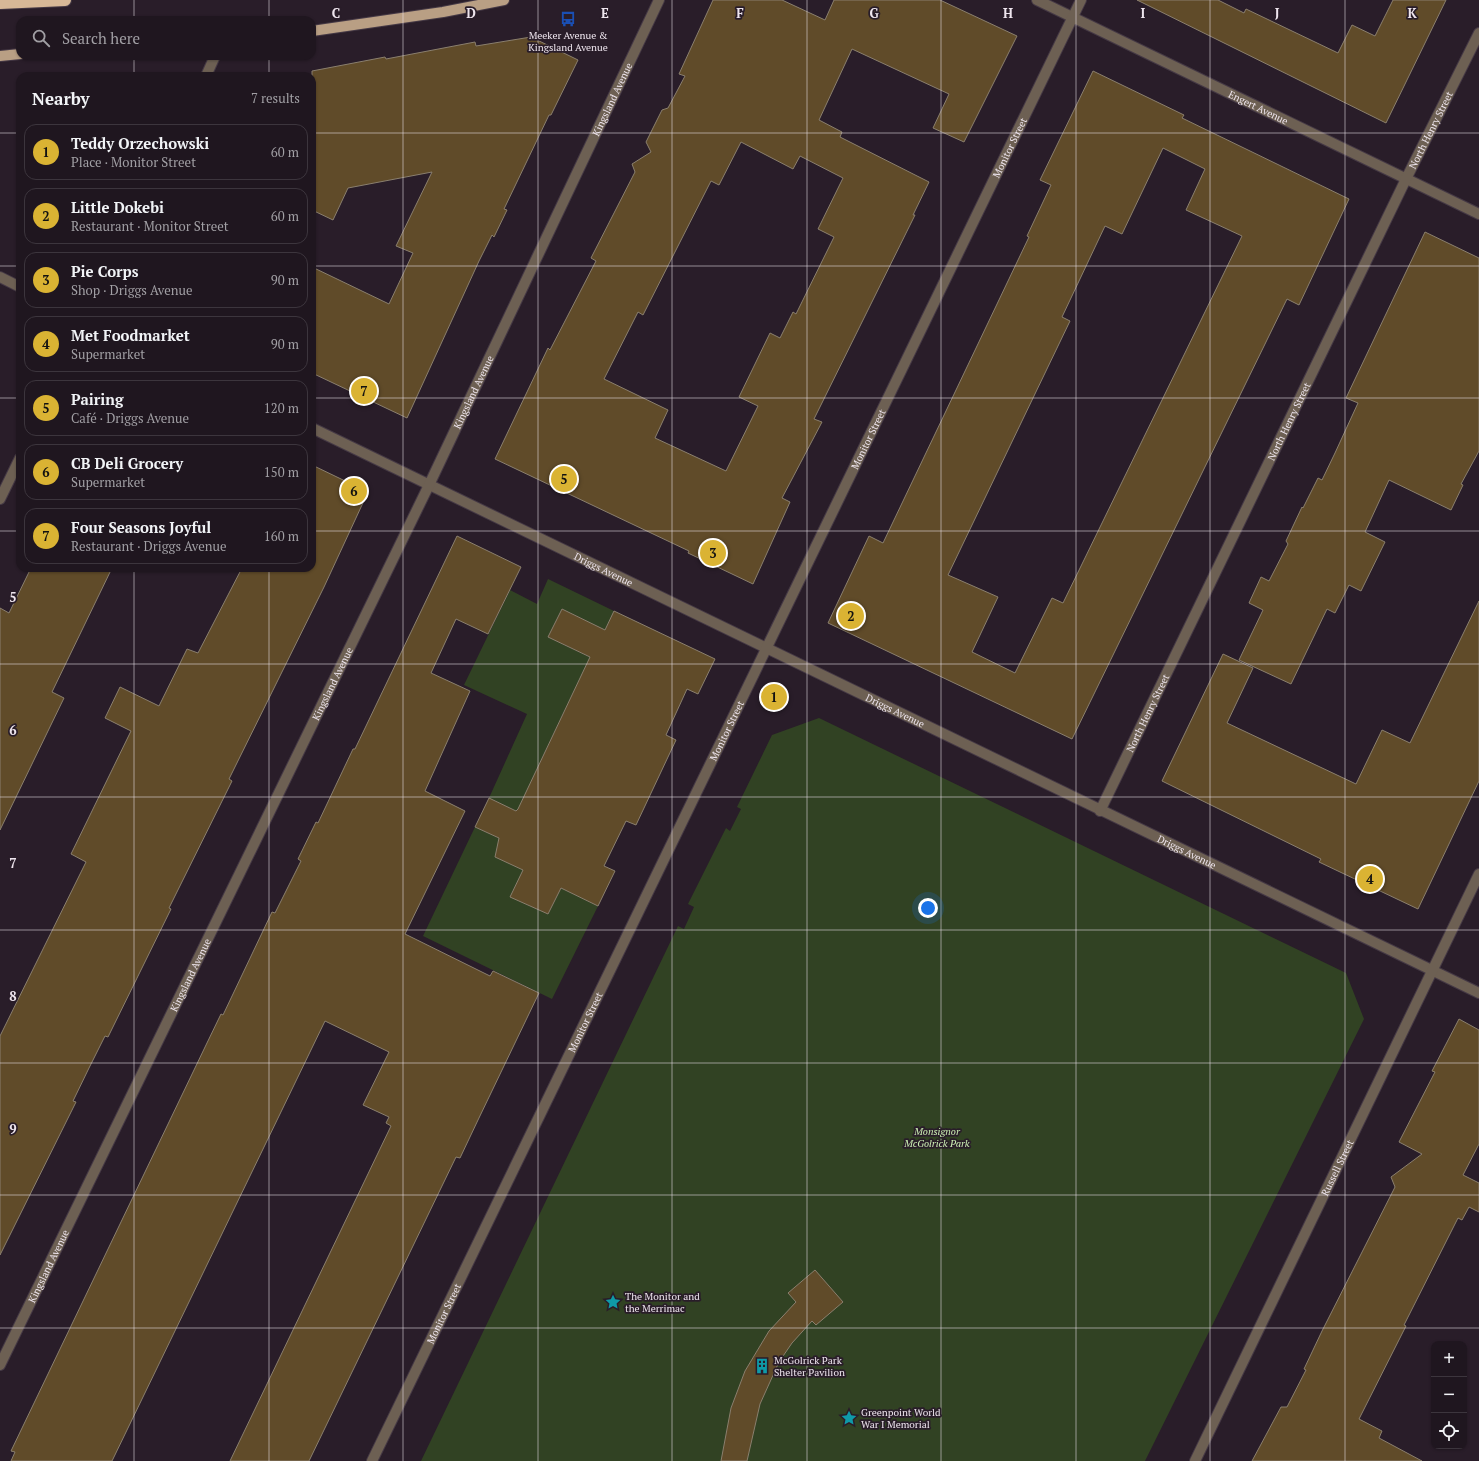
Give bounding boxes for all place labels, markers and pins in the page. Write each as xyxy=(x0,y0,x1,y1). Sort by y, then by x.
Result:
bus stop icon: Meeker Avenue & Kingsland Avenue xyxy=(559,10,577,28)
place label: Meeker Avenue & Kingsland Avenue xyxy=(528,29,608,54)
pin: 7 xyxy=(351,376,377,406)
pin: 5 xyxy=(551,464,577,494)
pin: 6 xyxy=(341,476,367,506)
pin: 3 xyxy=(700,538,726,568)
pin: 2 xyxy=(838,601,864,631)
pin: 1 xyxy=(761,682,787,712)
pin: 4 xyxy=(1357,864,1383,894)
place label: The Monitor and the Merrimac xyxy=(625,1290,700,1315)
place icon: The Monitor and the Merrimac xyxy=(604,1293,622,1311)
place label: McGolrick Park Shelter Pavilion xyxy=(774,1354,845,1379)
building icon: McGolrick Park Shelter Pavilion xyxy=(753,1357,771,1375)
place label: Greenpoint World War I Memorial xyxy=(861,1406,941,1431)
place icon: Greenpoint World War I Memorial xyxy=(840,1409,858,1427)

